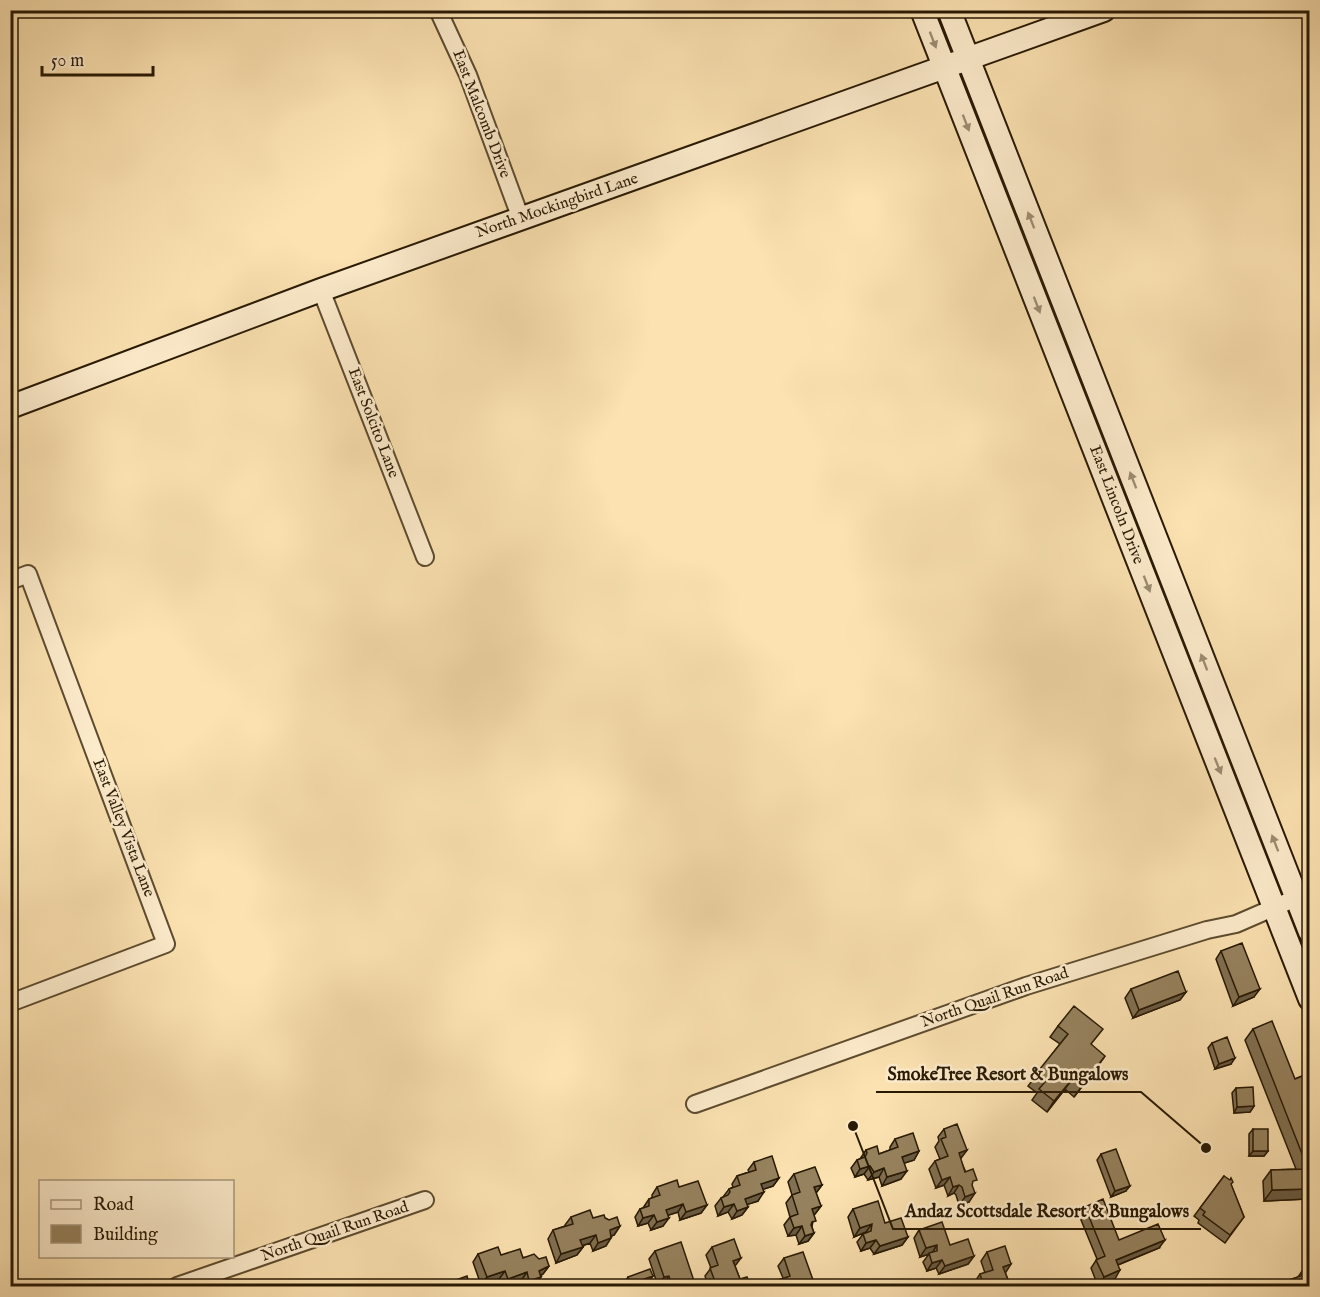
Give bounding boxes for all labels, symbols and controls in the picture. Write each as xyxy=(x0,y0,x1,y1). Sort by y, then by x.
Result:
one-way arrow xyxy=(929,31,939,49)
scale bar xyxy=(42,39,153,77)
street label: East Malcomb Drive xyxy=(447,47,515,181)
text: 50 m xyxy=(51,50,84,73)
one-way arrow xyxy=(962,114,971,132)
street label: North Mockingbird Lane xyxy=(473,169,641,243)
one-way arrow xyxy=(1026,211,1036,229)
one-way arrow xyxy=(1033,296,1042,314)
street label: East Solcito Lane xyxy=(343,365,403,481)
street label: East Lincoln Drive xyxy=(1084,443,1148,567)
one-way arrow xyxy=(1128,471,1137,489)
one-way arrow xyxy=(1142,575,1152,593)
one-way arrow xyxy=(1199,652,1209,670)
street label: East Valley Vista Lane xyxy=(87,756,159,900)
one-way arrow xyxy=(1213,757,1223,775)
one-way arrow xyxy=(1270,834,1280,852)
street label: North Quail Run Road xyxy=(919,963,1072,1033)
callout: SmokeTree Resort & Bungalows xyxy=(876,1056,1141,1092)
text: SmokeTree Resort & Bungalows xyxy=(888,1064,1129,1087)
legend xyxy=(39,1180,234,1258)
callout: Andaz Scottsdale Resort & Bungalows xyxy=(893,1193,1201,1229)
text: Road xyxy=(93,1194,134,1217)
street label: North Quail Run Road xyxy=(259,1197,412,1267)
text: Andaz Scottsdale Resort & Bungalows xyxy=(904,1201,1190,1224)
text: Building xyxy=(93,1224,158,1247)

